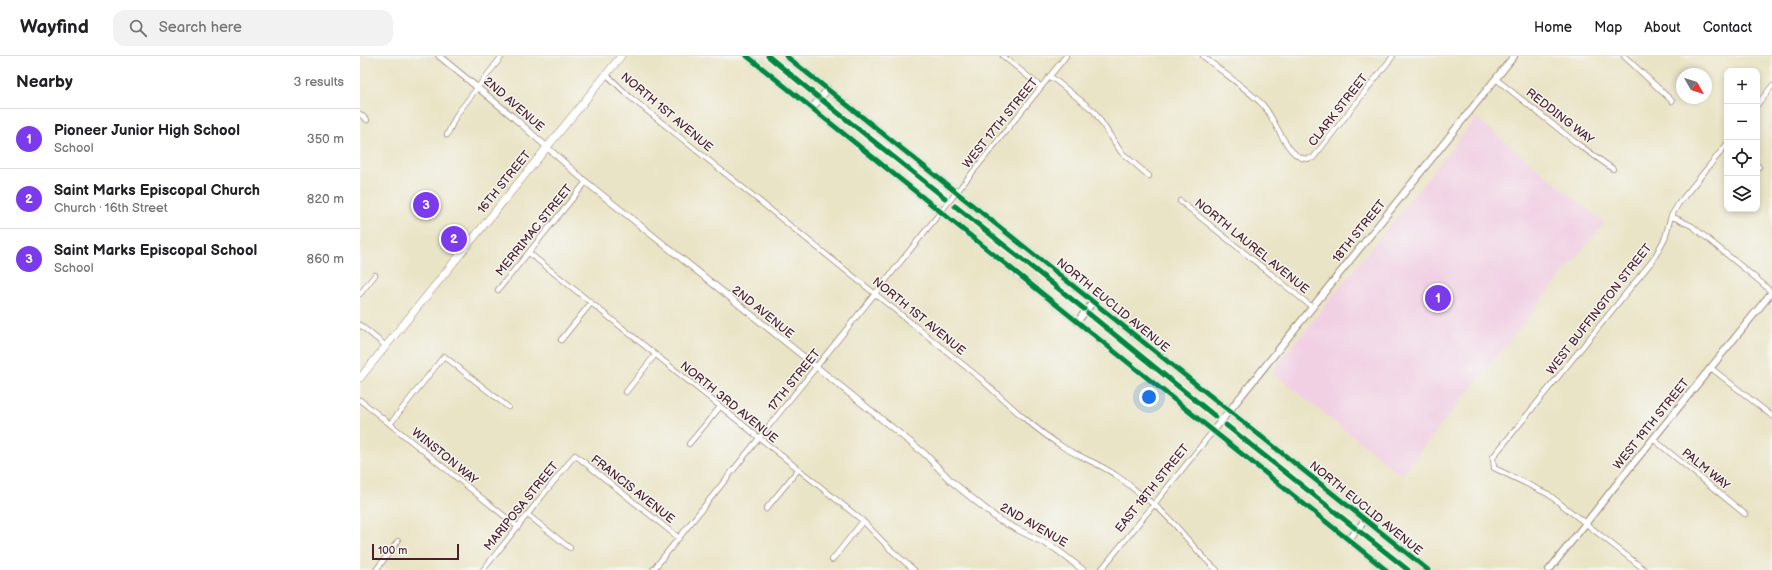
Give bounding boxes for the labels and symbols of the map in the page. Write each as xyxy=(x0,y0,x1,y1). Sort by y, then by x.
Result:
north arrow xyxy=(1676,68,1712,104)
street label: NORTH 1ST AVENUE xyxy=(618,70,716,155)
street label: CLARK STREET xyxy=(1305,70,1372,150)
street label: 2ND AVENUE xyxy=(480,74,547,135)
street label: WEST 17TH STREET xyxy=(959,75,1042,171)
street label: REDDING WAY xyxy=(1523,85,1597,148)
street label: 16TH STREET xyxy=(474,147,535,217)
street label: MERRIMAC STREET xyxy=(493,181,577,279)
pin: 3 xyxy=(413,190,439,220)
street label: NORTH LAUREL AVENUE xyxy=(1192,196,1312,297)
street label: 18TH STREET xyxy=(1330,196,1390,266)
pin: 2 xyxy=(441,224,467,254)
street label: WEST BUFFINGTON STREET xyxy=(1544,240,1656,378)
street label: NORTH EUCLID AVENUE xyxy=(1053,255,1172,356)
street label: NORTH 1ST AVENUE xyxy=(869,274,968,359)
street label: 2ND AVENUE xyxy=(729,283,797,342)
pin: 1 xyxy=(1425,283,1451,313)
street label: 17TH STREET xyxy=(765,346,824,414)
street label: NORTH 3RD AVENUE xyxy=(677,358,781,446)
street label: WEST 19TH STREET xyxy=(1610,375,1693,473)
your location xyxy=(1139,387,1159,407)
street label: WINSTON WAY xyxy=(408,425,482,488)
street label: EAST 18TH STREET xyxy=(1112,441,1193,535)
street label: PALM WAY xyxy=(1679,446,1733,494)
street label: FRANCIS AVENUE xyxy=(588,452,678,527)
street label: MARIPOSA STREET xyxy=(481,458,562,554)
street label: NORTH EUCLID AVENUE xyxy=(1306,458,1425,559)
street label: 2ND AVENUE xyxy=(997,500,1070,551)
scale bar xyxy=(372,542,459,561)

